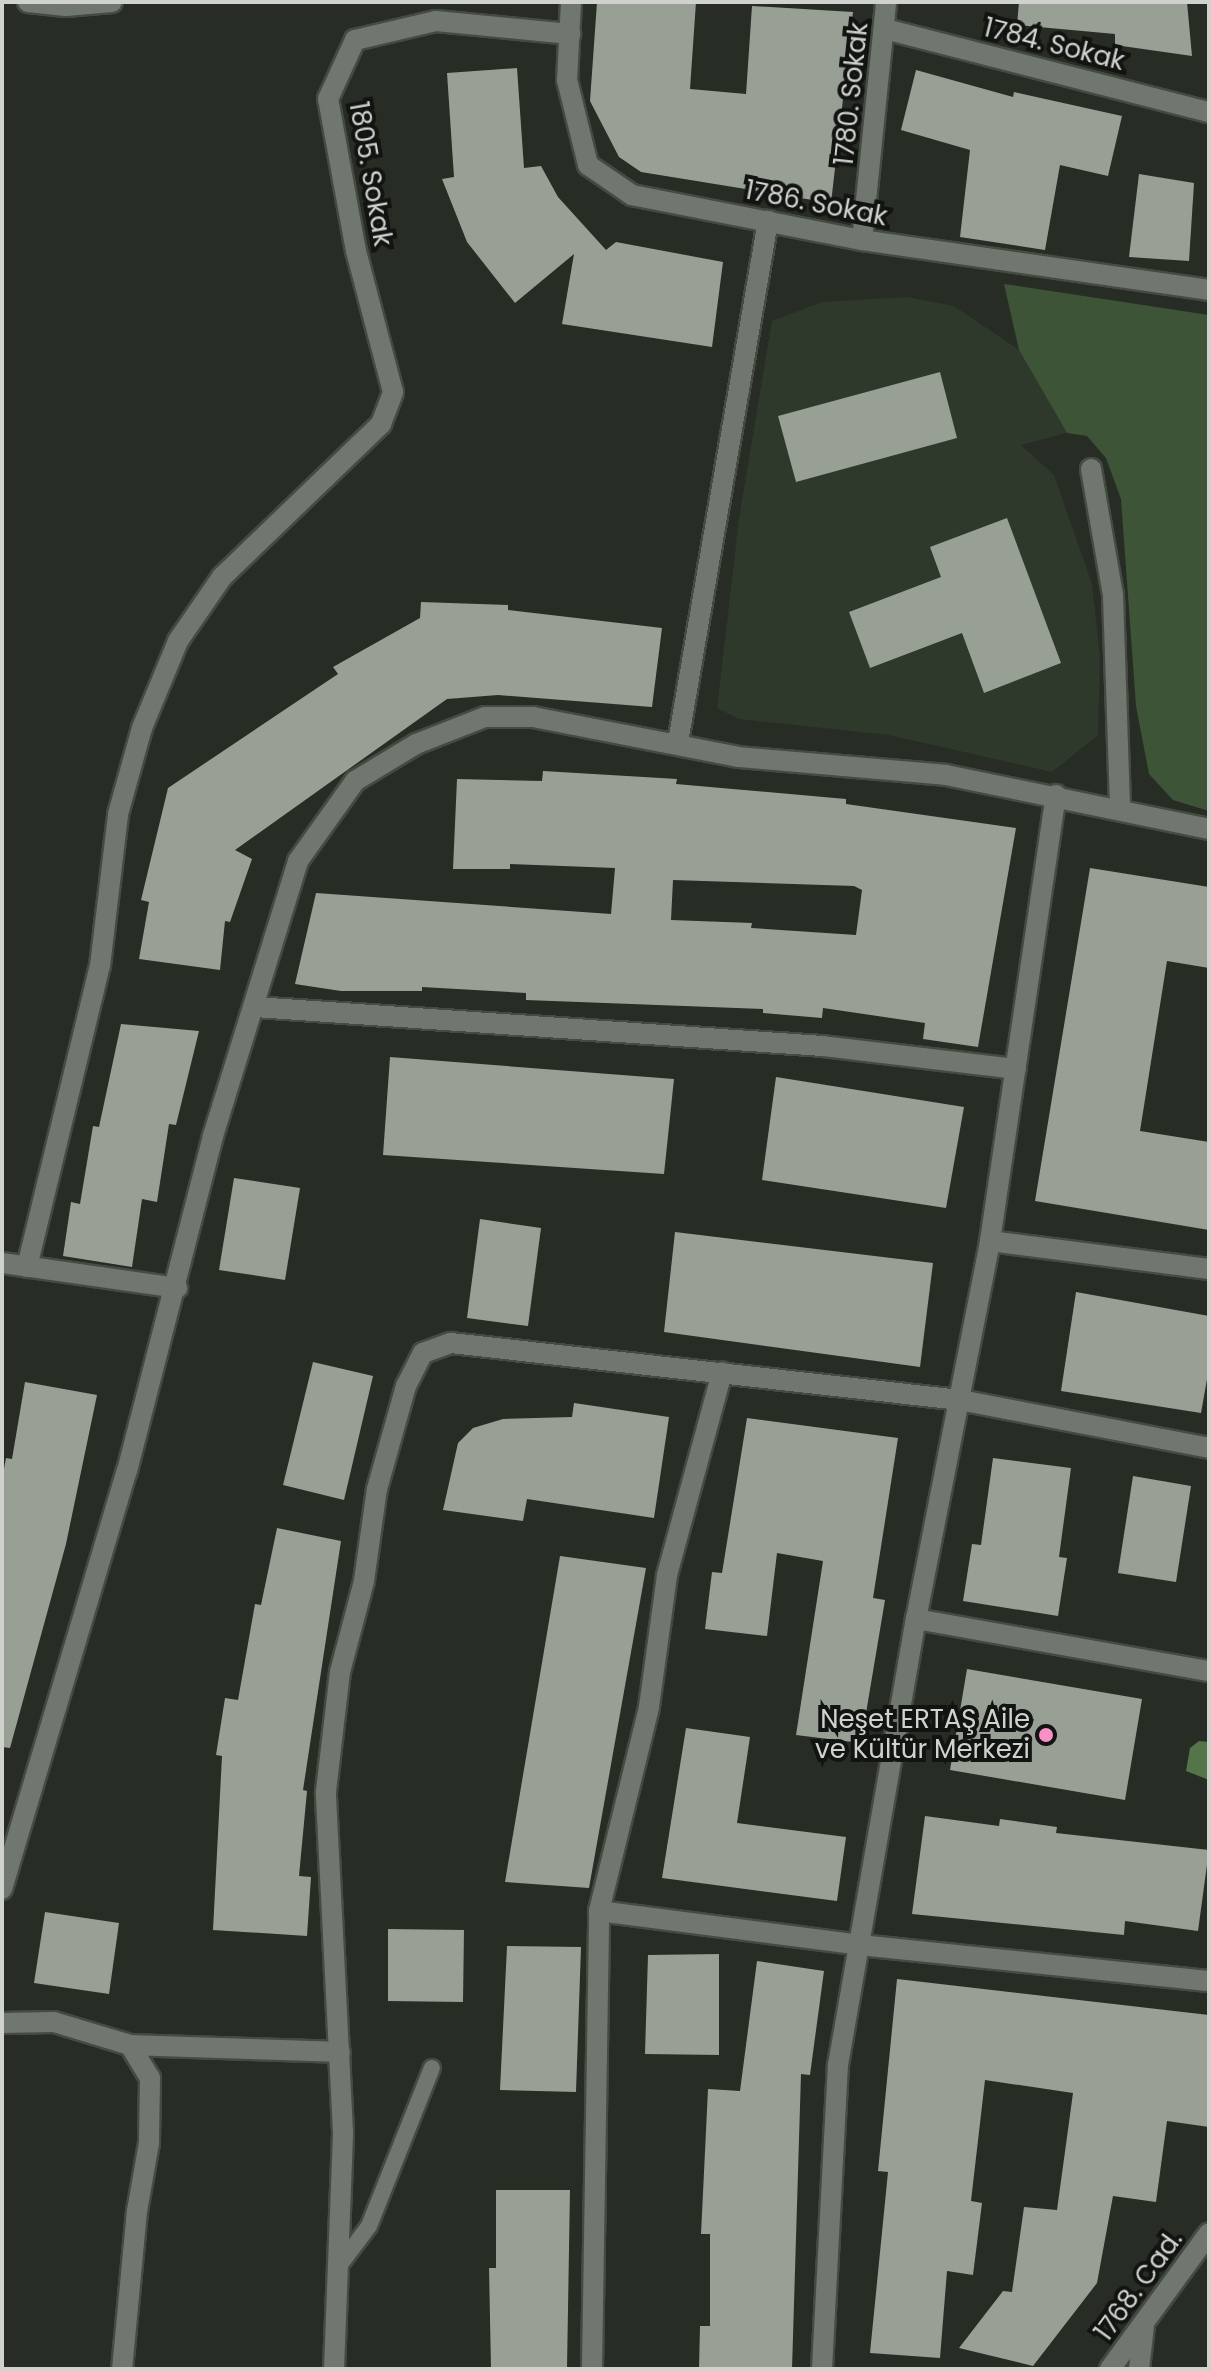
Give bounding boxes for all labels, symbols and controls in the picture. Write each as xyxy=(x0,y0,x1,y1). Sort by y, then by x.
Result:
street label: 1784. Sokak xyxy=(980,12,1128,78)
street label: 1780. Sokak xyxy=(829,21,875,167)
street label: 1805. Sokak xyxy=(342,99,398,249)
street label: 1786. Sokak xyxy=(742,175,890,233)
place label: Neşet ERTAŞ Aile ve Kültür Merkezi xyxy=(815,1704,1030,1766)
marker: Neşet ERTAŞ Aile ve Kültür Merkezi xyxy=(1037,1726,1055,1744)
street label: 1768. Cad. xyxy=(1089,2225,1189,2347)

